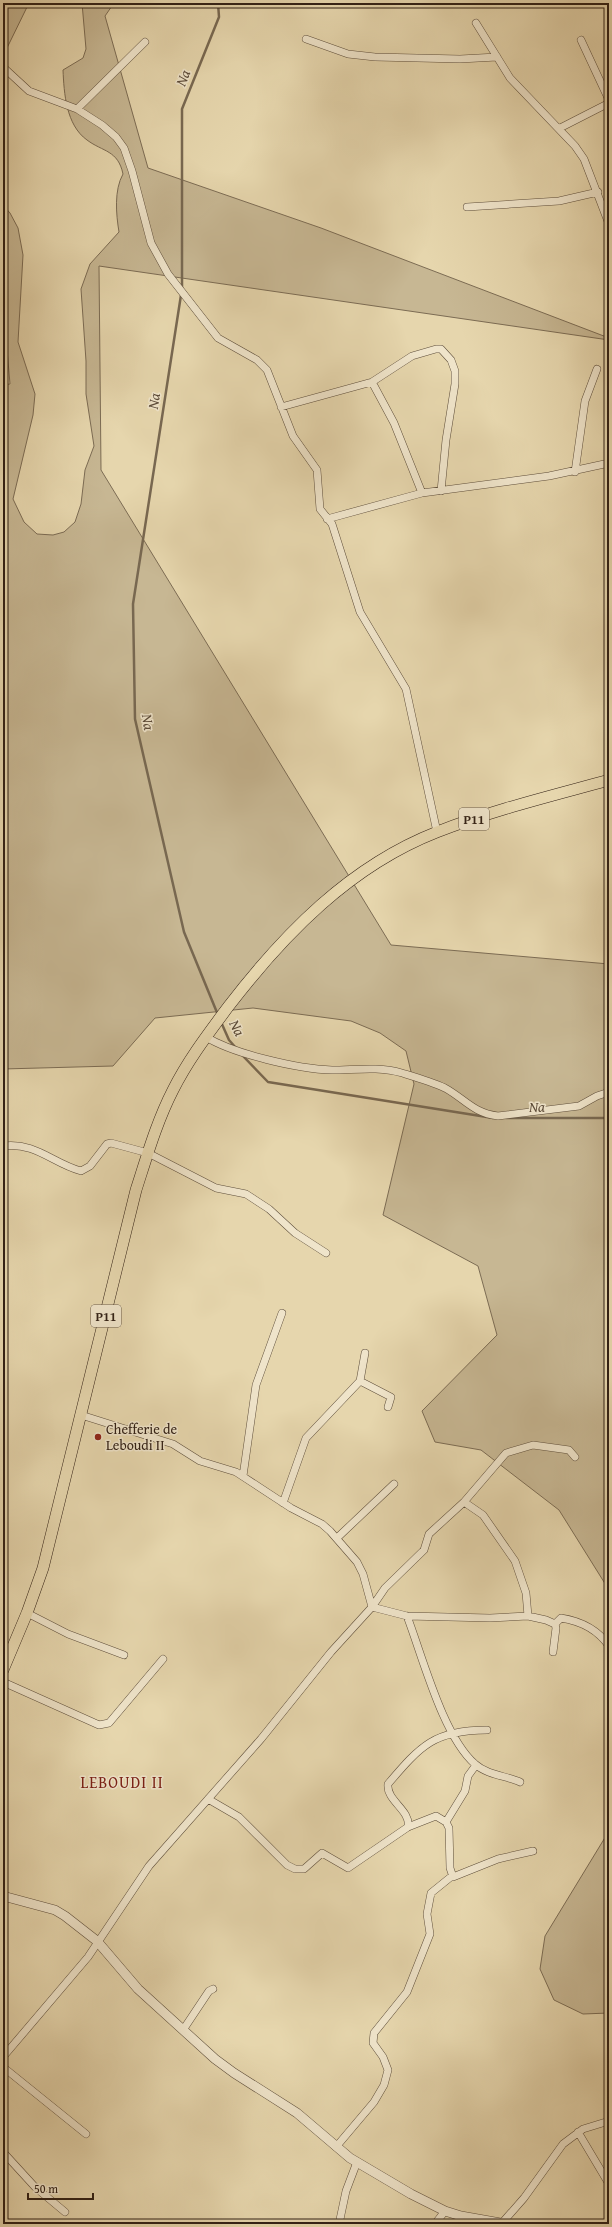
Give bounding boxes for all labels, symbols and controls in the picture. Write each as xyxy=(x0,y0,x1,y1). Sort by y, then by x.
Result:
water label: Na xyxy=(170,66,195,89)
water label: Na xyxy=(142,391,165,410)
water label: Na xyxy=(137,712,160,732)
road number: P11 xyxy=(459,808,489,830)
water label: Na xyxy=(224,1016,251,1040)
water label: Na xyxy=(529,1096,545,1117)
road number: P11 xyxy=(91,1305,121,1327)
place label: Chefferie de Leboudi II xyxy=(106,1419,177,1455)
marker: Chefferie de Leboudi II xyxy=(93,1432,103,1442)
district label: LEBOUDI II xyxy=(80,1770,164,1794)
scale bar xyxy=(28,2175,93,2201)
text: 50 m xyxy=(34,2180,58,2197)

